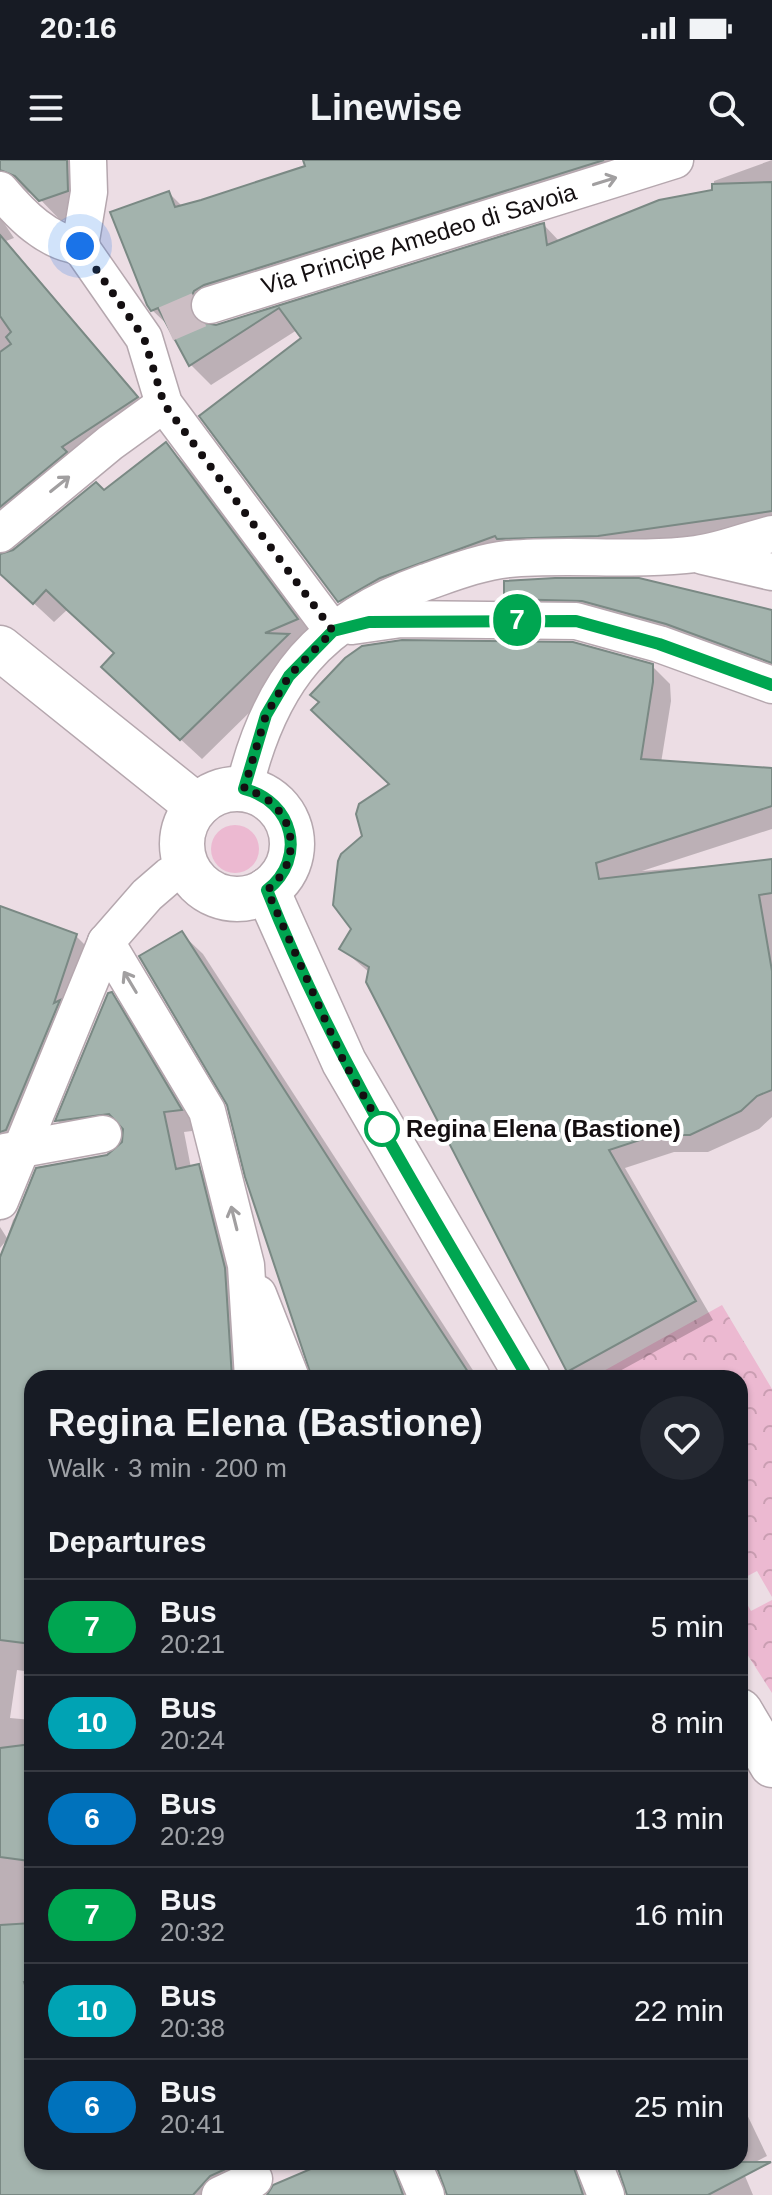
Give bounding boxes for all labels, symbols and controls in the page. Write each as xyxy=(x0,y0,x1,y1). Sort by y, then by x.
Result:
text: 20:16 xyxy=(40,11,117,44)
icon: menu xyxy=(24,86,68,130)
icon: search xyxy=(704,86,748,130)
text: Linewise xyxy=(310,87,462,128)
one-way arrow xyxy=(591,173,617,188)
street label: Via Principe Amedeo di Savoia xyxy=(258,178,580,299)
your location xyxy=(60,226,100,266)
one-way arrow xyxy=(49,475,70,493)
line badge: 7 xyxy=(491,594,543,646)
text: 7 xyxy=(509,604,525,635)
one-way arrow xyxy=(122,971,138,994)
marker: Regina Elena (Bastione) xyxy=(365,1112,399,1146)
place label: Regina Elena (Bastione) xyxy=(406,1115,681,1142)
one-way arrow xyxy=(225,1205,240,1231)
button: heart xyxy=(640,1396,724,1480)
text: Regina Elena (Bastione) xyxy=(48,1402,483,1444)
text: Walk · 3 min · 200 m xyxy=(48,1453,287,1483)
text: Departures xyxy=(48,1525,206,1558)
text: Bus xyxy=(160,1595,217,1628)
text: 5 min xyxy=(651,1610,724,1643)
text: 7 xyxy=(84,1611,100,1642)
text: 20:21 xyxy=(160,1629,225,1659)
text: Bus xyxy=(160,1691,217,1724)
text: 8 min xyxy=(651,1706,724,1739)
text: 10 xyxy=(76,1707,108,1738)
text: 20:24 xyxy=(160,1725,225,1755)
text: Bus xyxy=(160,1787,217,1820)
text: 13 min xyxy=(634,1802,724,1835)
text: 6 xyxy=(84,1803,100,1834)
text: 20:29 xyxy=(160,1821,225,1851)
text: Bus xyxy=(160,1883,217,1916)
text: 16 min xyxy=(634,1898,724,1931)
text: 7 xyxy=(84,1899,100,1930)
text: 20:32 xyxy=(160,1917,225,1947)
text: Bus xyxy=(160,1979,217,2012)
text: 22 min xyxy=(634,1994,724,2027)
text: 10 xyxy=(76,1995,108,2026)
text: 20:38 xyxy=(160,2013,225,2043)
text: Bus xyxy=(160,2075,217,2108)
text: 25 min xyxy=(634,2090,724,2123)
text: 6 xyxy=(84,2091,100,2122)
text: 20:41 xyxy=(160,2109,225,2139)

